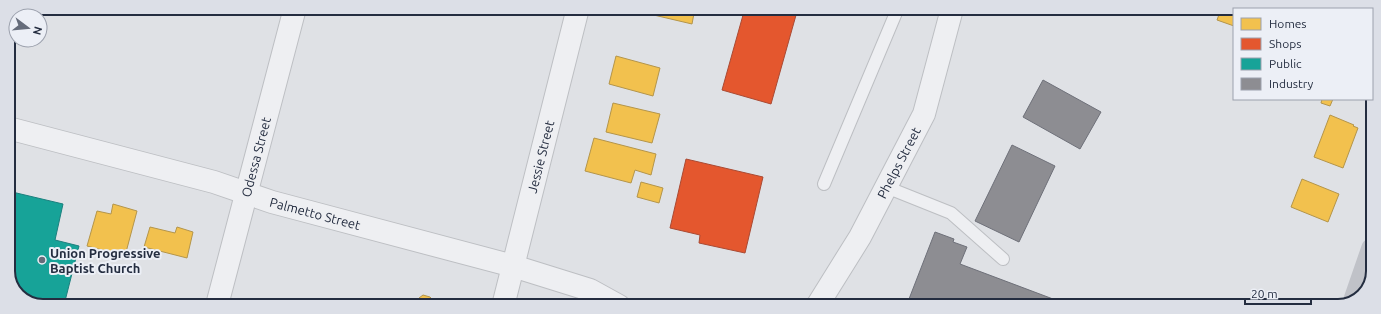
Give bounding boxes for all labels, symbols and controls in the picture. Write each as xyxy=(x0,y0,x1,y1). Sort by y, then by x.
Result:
north arrow xyxy=(8,8,48,48)
legend xyxy=(1233,8,1373,100)
text: Homes xyxy=(1269,17,1307,30)
text: N xyxy=(31,25,45,36)
text: Shops xyxy=(1269,37,1301,50)
text: Public xyxy=(1269,57,1302,70)
text: Industry xyxy=(1269,77,1314,90)
street label: Odessa Street xyxy=(239,115,273,199)
street label: Jessie Street xyxy=(525,119,556,195)
street label: Phelps Street xyxy=(874,125,923,201)
street label: Palmetto Street xyxy=(268,195,362,232)
place label: Union Progressive Baptist Church xyxy=(50,246,161,275)
marker: Union Progressive Baptist Church xyxy=(37,255,47,265)
scale bar xyxy=(1245,280,1311,306)
text: 20 m xyxy=(1251,287,1278,300)

